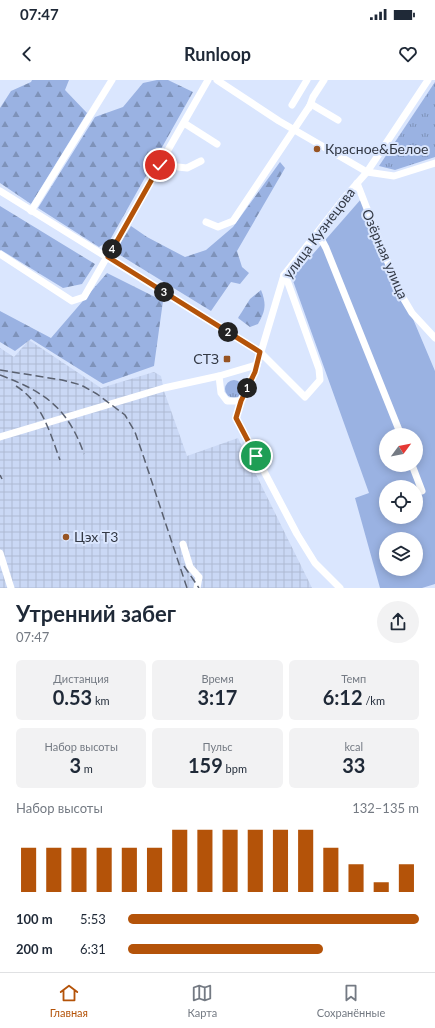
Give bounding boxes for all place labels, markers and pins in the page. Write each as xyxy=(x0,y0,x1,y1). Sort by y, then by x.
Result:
place label: Красное&Белое xyxy=(325,140,429,157)
marker: Красное&Белое xyxy=(312,144,322,154)
pin xyxy=(143,148,177,182)
pin: 4 xyxy=(102,239,122,259)
pin: 3 xyxy=(154,282,174,302)
pin: 2 xyxy=(218,322,238,342)
place label: СТЗ xyxy=(193,350,219,367)
marker: СТЗ xyxy=(222,354,232,364)
pin: 1 xyxy=(237,378,257,398)
pin xyxy=(239,439,273,473)
place label: Цэх Т3 xyxy=(74,528,118,545)
marker: Цэх Т3 xyxy=(61,532,71,542)

